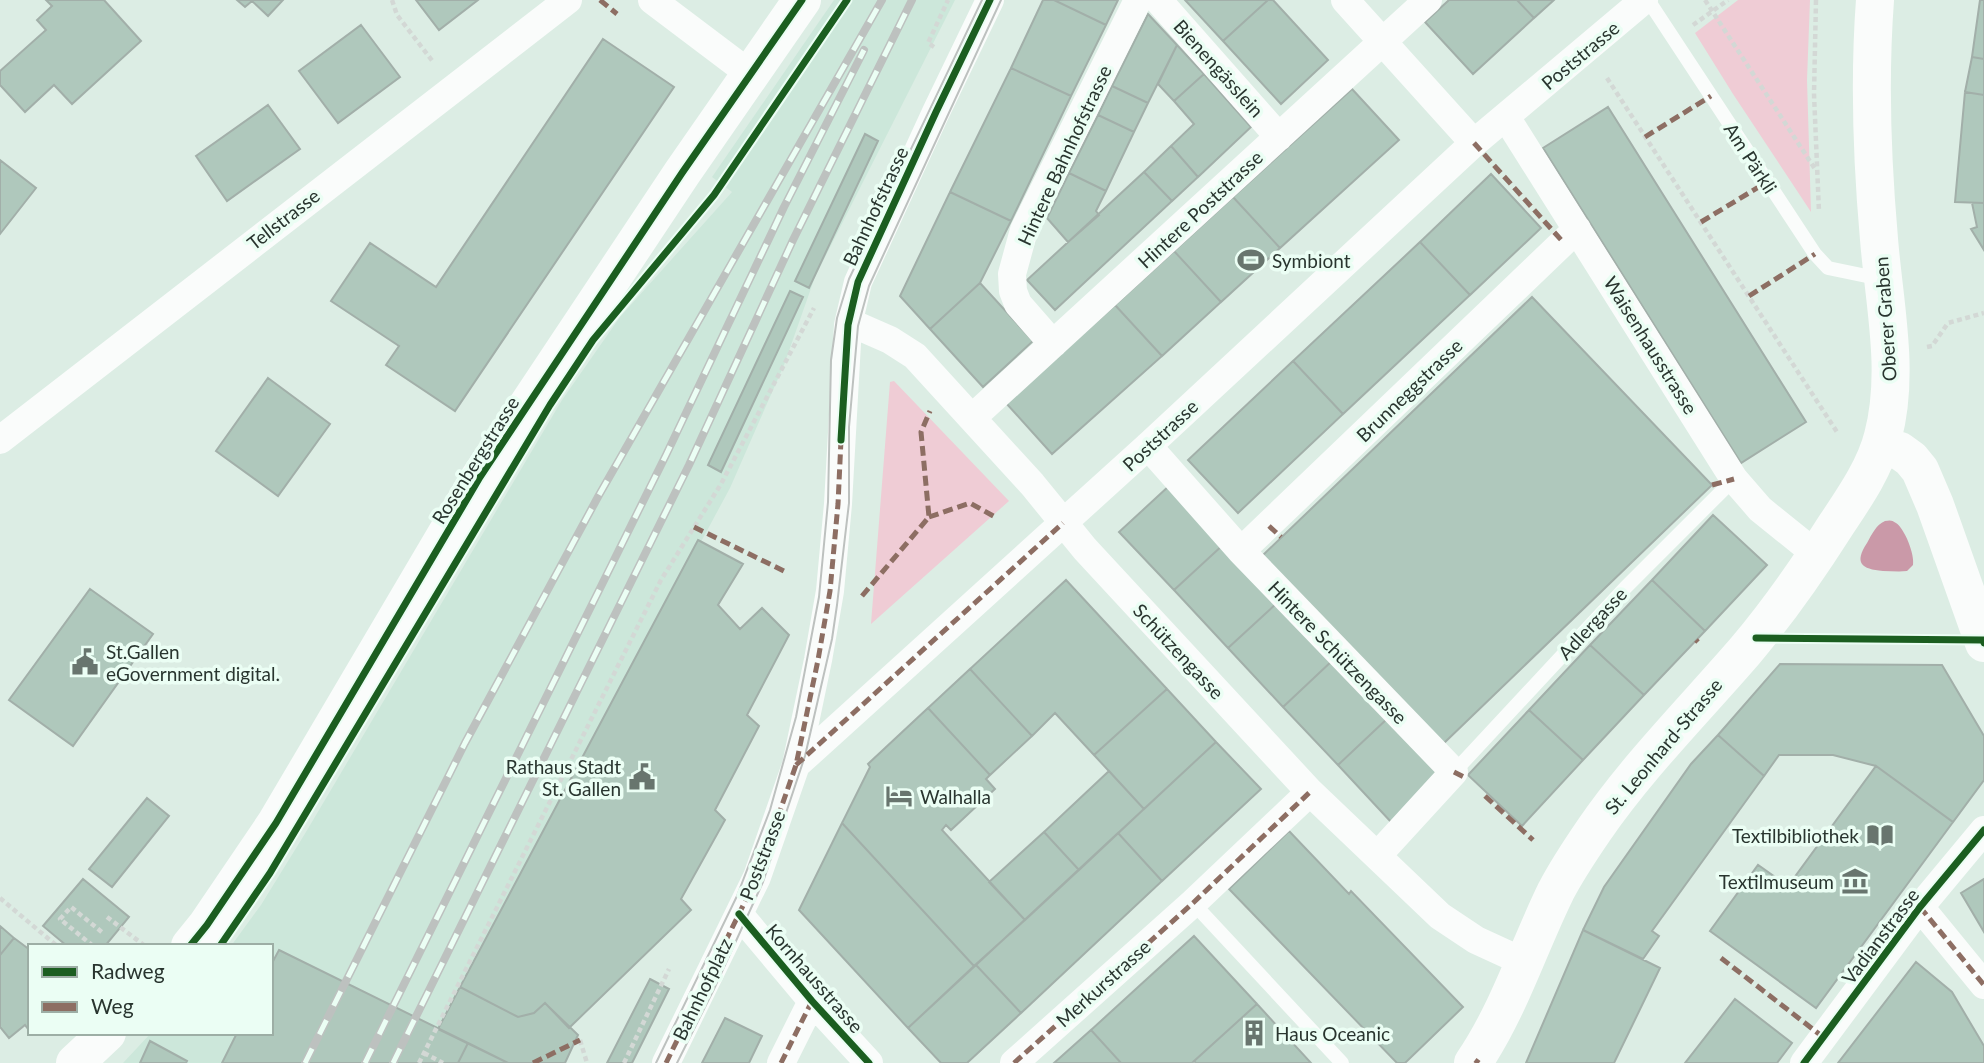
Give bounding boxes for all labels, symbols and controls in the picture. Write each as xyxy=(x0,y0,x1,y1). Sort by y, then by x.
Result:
street label: Bienengässlein xyxy=(1169,14,1269,122)
street label: Poststrasse xyxy=(1536,16,1624,94)
street label: Hintere Bahnhofstrasse xyxy=(1012,61,1116,249)
street label: Am Pärkli xyxy=(1720,118,1782,198)
street label: Bahnhofstrasse xyxy=(837,143,913,269)
street label: Hintere Poststrasse xyxy=(1133,145,1267,273)
street label: Tellstrasse xyxy=(242,184,324,254)
sports icon: Symbiont xyxy=(1236,245,1266,275)
place label: Symbiont xyxy=(1272,249,1351,272)
street label: Oberer Graben xyxy=(1869,256,1901,382)
street label: Waisenhausstrasse xyxy=(1599,272,1703,418)
street label: Brunneggstrasse xyxy=(1351,334,1467,446)
street label: Rosenbergstrasse xyxy=(427,392,523,528)
street label: Poststrasse xyxy=(1118,394,1202,476)
street label: Hintere Schützengasse xyxy=(1264,576,1412,728)
street label: Adlergasse xyxy=(1553,582,1631,664)
street label: Schützengasse xyxy=(1129,598,1229,704)
place label: St.Gallen eGovernment digital. xyxy=(106,640,280,685)
public building icon: St.Gallen eGovernment digital. xyxy=(70,647,100,677)
street label: St. Leonhard-Strasse xyxy=(1599,673,1727,819)
place label: Rathaus Stadt St. Gallen xyxy=(506,755,621,800)
public building icon: Rathaus Stadt St. Gallen xyxy=(627,762,657,792)
hotel icon: Walhalla xyxy=(884,781,914,811)
place label: Walhalla xyxy=(920,785,991,808)
street label: Poststrasse xyxy=(734,807,790,903)
library icon: Textilbibliothek xyxy=(1865,820,1895,850)
place label: Textilbibliothek xyxy=(1732,824,1859,847)
museum icon: Textilmuseum xyxy=(1840,866,1870,896)
place label: Textilmuseum xyxy=(1719,870,1834,893)
street label: Vadianstrasse xyxy=(1837,884,1923,988)
street label: Kornhausstrasse xyxy=(761,919,869,1037)
street label: Bahnhofplatz xyxy=(667,934,737,1044)
street label: Merkurstrasse xyxy=(1051,935,1155,1031)
legend xyxy=(28,944,273,1035)
text: Radweg xyxy=(91,958,165,983)
text: Weg xyxy=(91,993,134,1018)
building icon: Haus Oceanic xyxy=(1239,1018,1269,1048)
place label: Haus Oceanic xyxy=(1275,1022,1390,1045)

